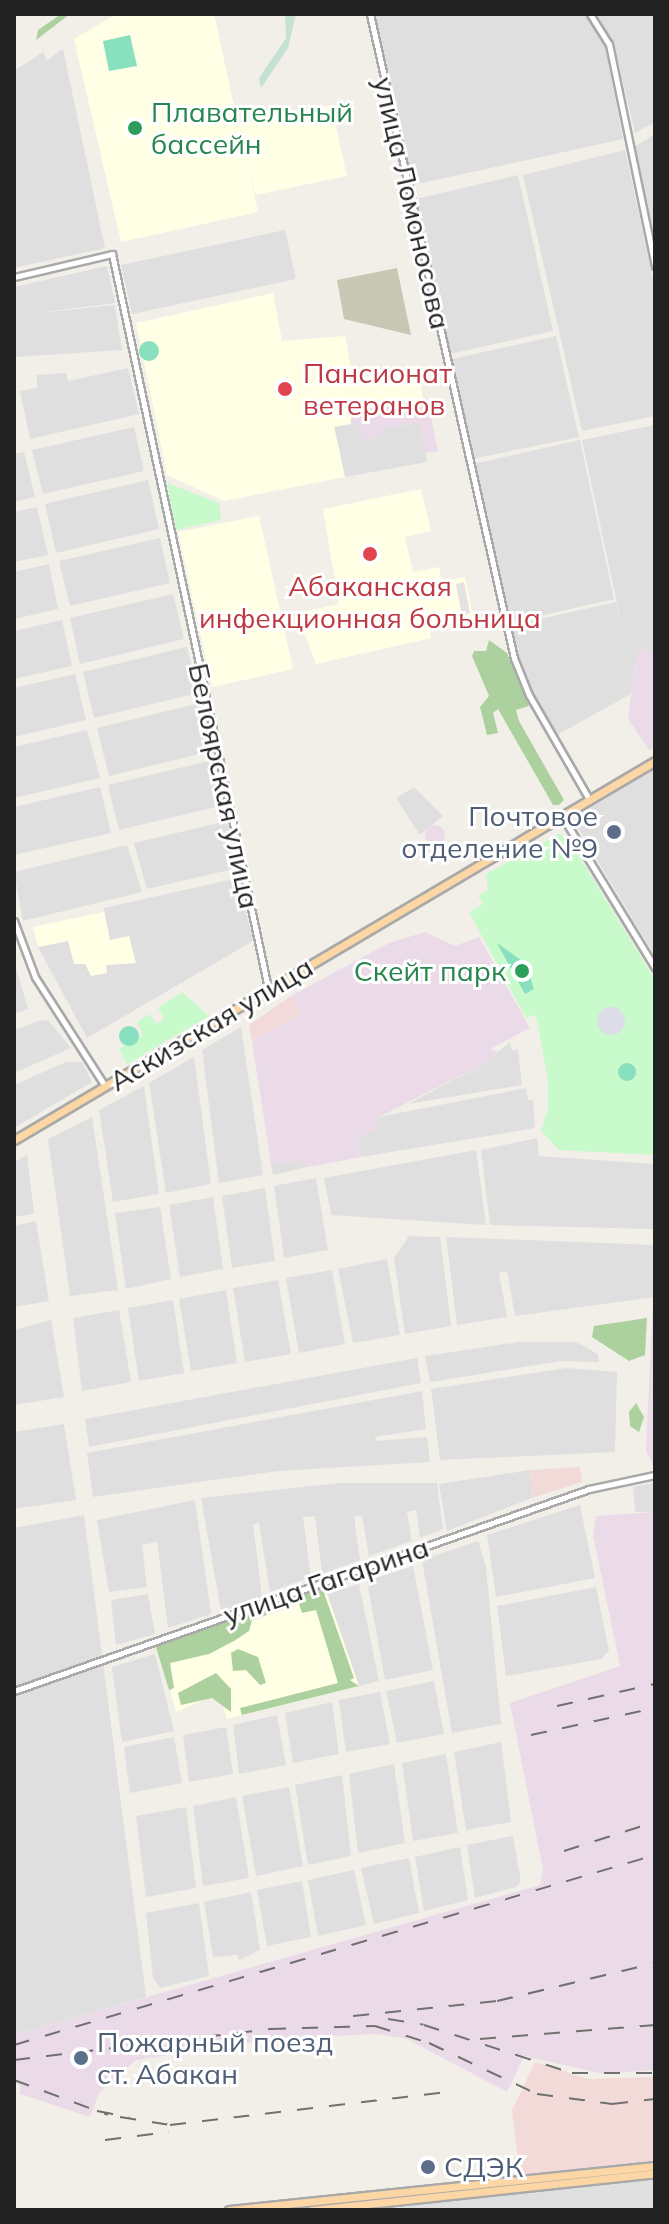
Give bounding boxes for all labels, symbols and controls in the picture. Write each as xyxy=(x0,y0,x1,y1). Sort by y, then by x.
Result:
street label: улица Ломоносова xyxy=(367,74,457,332)
place label: Плавательный бассейн xyxy=(151,95,353,161)
marker: Плавательный бассейн xyxy=(126,119,144,137)
place label: Пансионат ветеранов xyxy=(303,356,452,422)
marker: Пансионат ветеранов xyxy=(274,378,296,400)
marker: Абаканская инфекционная больница xyxy=(359,543,381,565)
place label: Абаканская инфекционная больница xyxy=(199,569,541,635)
street label: Белоярская улица xyxy=(182,660,266,912)
place label: Почтовое отделение №9 xyxy=(401,799,598,865)
marker: Почтовое отделение №9 xyxy=(605,823,623,841)
street label: Аскизская улица xyxy=(103,950,319,1098)
place label: Скейт парк xyxy=(354,954,506,988)
marker: Скейт парк xyxy=(513,962,531,980)
street label: улица Гагарина xyxy=(219,1530,433,1632)
place label: Пожарный поезд ст. Абакан xyxy=(97,2025,333,2091)
marker: Пожарный поезд ст. Абакан xyxy=(72,2049,90,2067)
place label: СДЭК xyxy=(444,2150,523,2184)
marker: СДЭК xyxy=(419,2158,437,2176)

